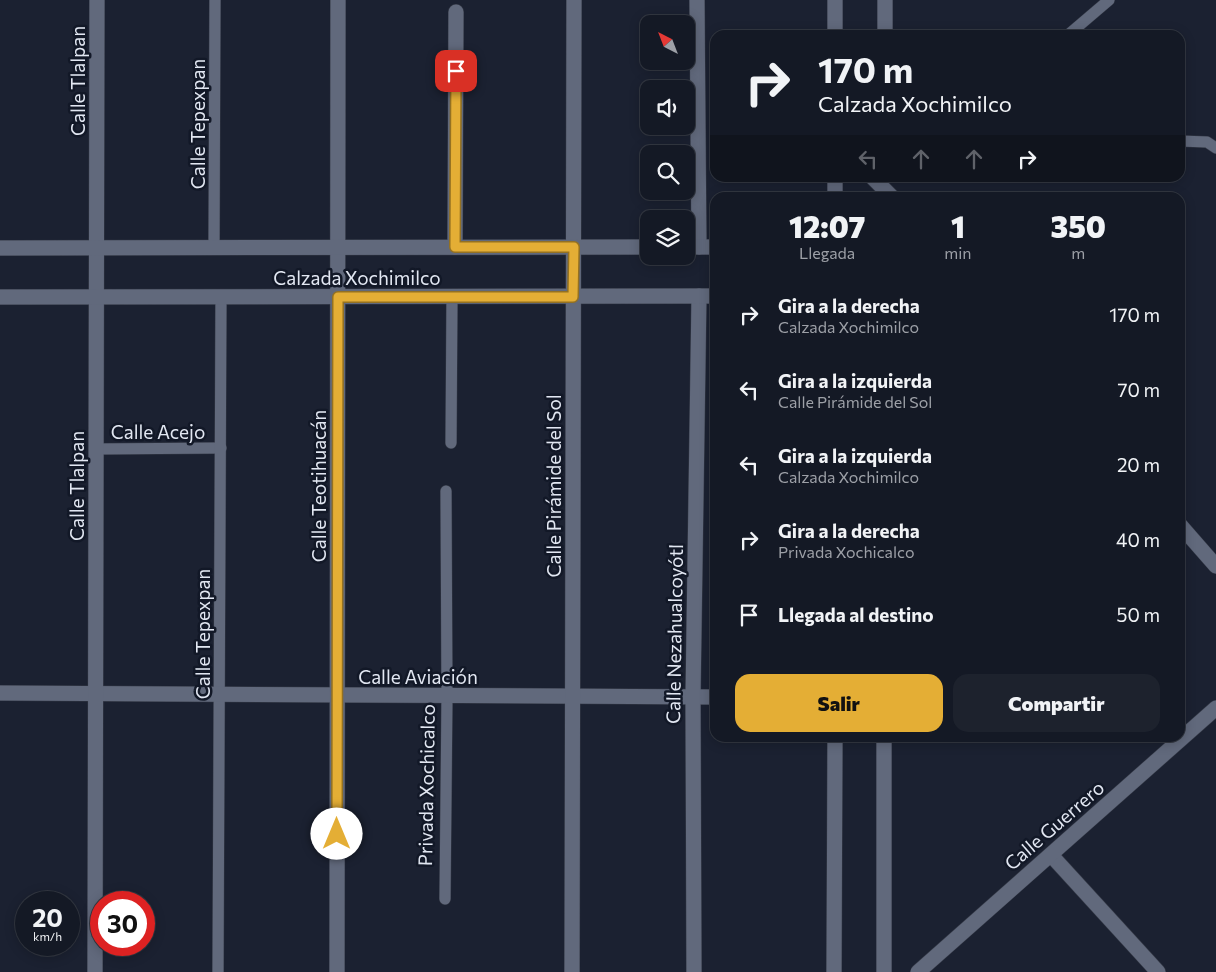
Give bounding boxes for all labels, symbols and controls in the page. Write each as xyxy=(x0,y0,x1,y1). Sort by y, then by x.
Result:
north arrow xyxy=(640,15,695,70)
map controls xyxy=(640,15,695,265)
street label: Calle Tlalpan xyxy=(66,26,89,136)
text: 170 m xyxy=(818,47,913,90)
pin xyxy=(435,50,477,92)
icon: right xyxy=(735,50,800,115)
icon: arrive xyxy=(442,57,470,85)
street label: Calle Tepexpan xyxy=(186,59,209,189)
button: sound xyxy=(640,80,695,135)
text: Calzada Xochimilco xyxy=(818,90,1012,117)
button: search xyxy=(640,145,695,200)
icon: left xyxy=(854,145,882,173)
icon: ahead xyxy=(907,145,935,173)
icon: ahead xyxy=(960,145,988,173)
icon: right xyxy=(1013,145,1041,173)
text: 12:07 xyxy=(789,207,865,244)
text: 1 xyxy=(951,207,965,244)
text: 350 xyxy=(1051,207,1106,244)
button: layers xyxy=(640,210,695,265)
text: Llegada xyxy=(799,243,855,262)
text: min xyxy=(944,243,972,262)
text: m xyxy=(1071,243,1085,262)
street label: Calzada Xochimilco xyxy=(273,266,441,289)
text: Gira a la derecha xyxy=(778,294,920,317)
icon: right xyxy=(735,301,763,329)
text: 170 m xyxy=(1109,303,1160,326)
text: Calzada Xochimilco xyxy=(778,317,919,336)
text: Gira a la izquierda xyxy=(778,369,932,392)
icon: left xyxy=(735,376,763,404)
text: 70 m xyxy=(1117,378,1160,401)
text: Calle Pirámide del Sol xyxy=(778,392,932,411)
street label: Calle Pirámide del Sol xyxy=(542,394,565,578)
street label: Calle Teotihuacán xyxy=(307,410,330,562)
street label: Calle Acejo xyxy=(111,420,205,443)
street label: Calle Tlalpan xyxy=(65,431,88,541)
text: Gira a la izquierda xyxy=(778,444,932,467)
icon: left xyxy=(735,451,763,479)
text: 20 m xyxy=(1117,453,1160,476)
text: Calzada Xochimilco xyxy=(778,467,919,486)
text: Gira a la derecha xyxy=(778,519,920,542)
icon: right xyxy=(735,526,763,554)
text: 40 m xyxy=(1116,528,1160,551)
text: Privada Xochicalco xyxy=(778,542,915,561)
street label: Calle Nezahualcoyótl xyxy=(661,544,687,724)
street label: Calle Tepexpan xyxy=(191,569,214,699)
icon: arrive xyxy=(735,601,763,629)
text: Llegada al destino xyxy=(778,603,934,626)
text: 50 m xyxy=(1116,603,1160,626)
street label: Calle Aviación xyxy=(358,665,478,688)
button: Salir xyxy=(735,674,943,732)
button: Compartir xyxy=(953,674,1160,732)
street label: Privada Xochicalco xyxy=(413,704,439,866)
street label: Calle Guerrero xyxy=(1000,776,1108,874)
position arrow xyxy=(310,807,362,859)
speed limit sign: 30 xyxy=(90,891,155,956)
text: 20 xyxy=(32,902,63,932)
text: km/h xyxy=(33,929,62,943)

